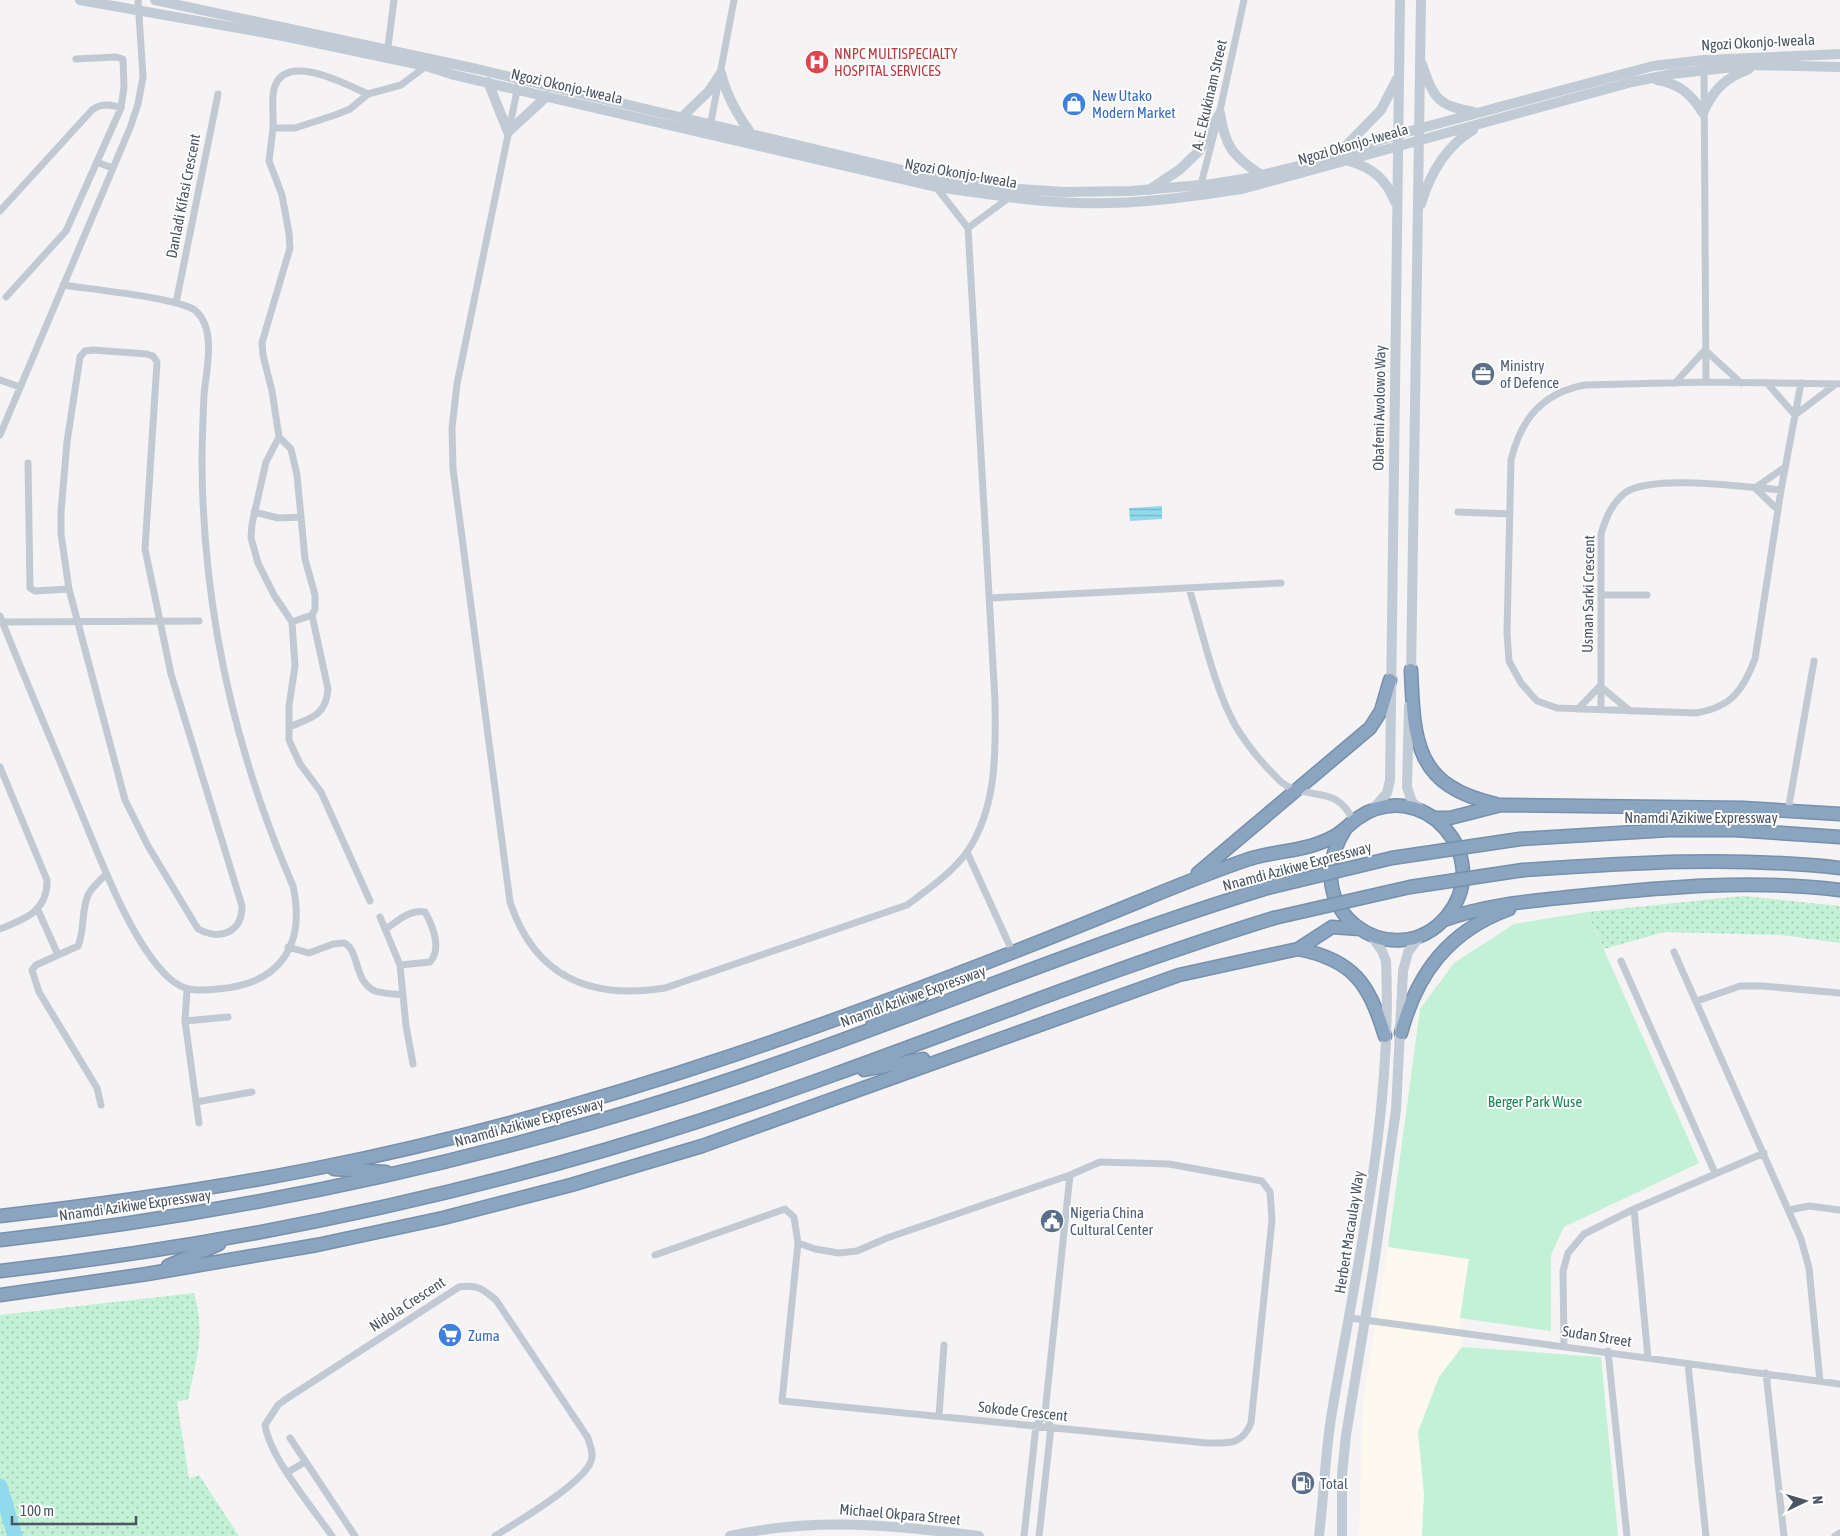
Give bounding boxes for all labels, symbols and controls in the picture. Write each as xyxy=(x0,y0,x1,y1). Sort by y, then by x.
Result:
street label: Ngozi Okonjo-Iweala xyxy=(1701,31,1815,53)
street label: A. E. Ekukinam Street xyxy=(1188,38,1230,152)
place label: NNPC MULTISPECIALTY HOSPITAL SERVICES xyxy=(834,45,958,79)
hospital icon: NNPC MULTISPECIALTY HOSPITAL SERVICES xyxy=(804,49,830,75)
street label: Ngozi Okonjo-Iweala xyxy=(510,65,624,107)
place label: New Utako Modern Market xyxy=(1092,87,1176,121)
shop icon: New Utako Modern Market xyxy=(1061,91,1087,117)
street label: Ngozi Okonjo-Iweala xyxy=(1296,120,1410,168)
street label: Danladi Kifasi Crescent xyxy=(163,132,203,260)
street label: Ngozi Okonjo-Iweala xyxy=(903,155,1019,191)
street label: Obafemi Awolowo Way xyxy=(1369,345,1389,471)
place label: Ministry of Defence xyxy=(1500,357,1559,391)
office icon: Ministry of Defence xyxy=(1470,361,1496,387)
street label: Usman Sarki Crescent xyxy=(1578,535,1598,653)
street label: Nnamdi Azikiwe Expressway xyxy=(1624,809,1778,826)
street label: Nnamdi Azikiwe Expressway xyxy=(1221,838,1373,894)
street label: Nnamdi Azikiwe Expressway xyxy=(838,962,988,1030)
park label: Berger Park Wuse xyxy=(1488,1093,1582,1110)
street label: Nnamdi Azikiwe Expressway xyxy=(453,1094,605,1150)
street label: Herbert Macaulay Way xyxy=(1331,1169,1367,1295)
street label: Nnamdi Azikiwe Expressway xyxy=(58,1186,212,1224)
place label: Nigeria China Cultural Center xyxy=(1070,1204,1153,1238)
public building icon: Nigeria China Cultural Center xyxy=(1039,1208,1065,1234)
street label: Nidola Crescent xyxy=(366,1273,448,1335)
supermarket icon: Zuma xyxy=(437,1322,463,1348)
street label: Sudan Street xyxy=(1561,1322,1633,1350)
place label: Zuma xyxy=(468,1327,500,1344)
street label: Sokode Crescent xyxy=(977,1398,1069,1424)
fuel station icon: Total xyxy=(1290,1470,1316,1496)
place label: Total xyxy=(1320,1475,1348,1492)
north arrow xyxy=(1780,1476,1830,1526)
scale bar xyxy=(12,1494,136,1526)
text: N xyxy=(1810,1495,1826,1505)
street label: Michael Okpara Street xyxy=(839,1500,961,1528)
text: 100 m xyxy=(20,1502,54,1519)

